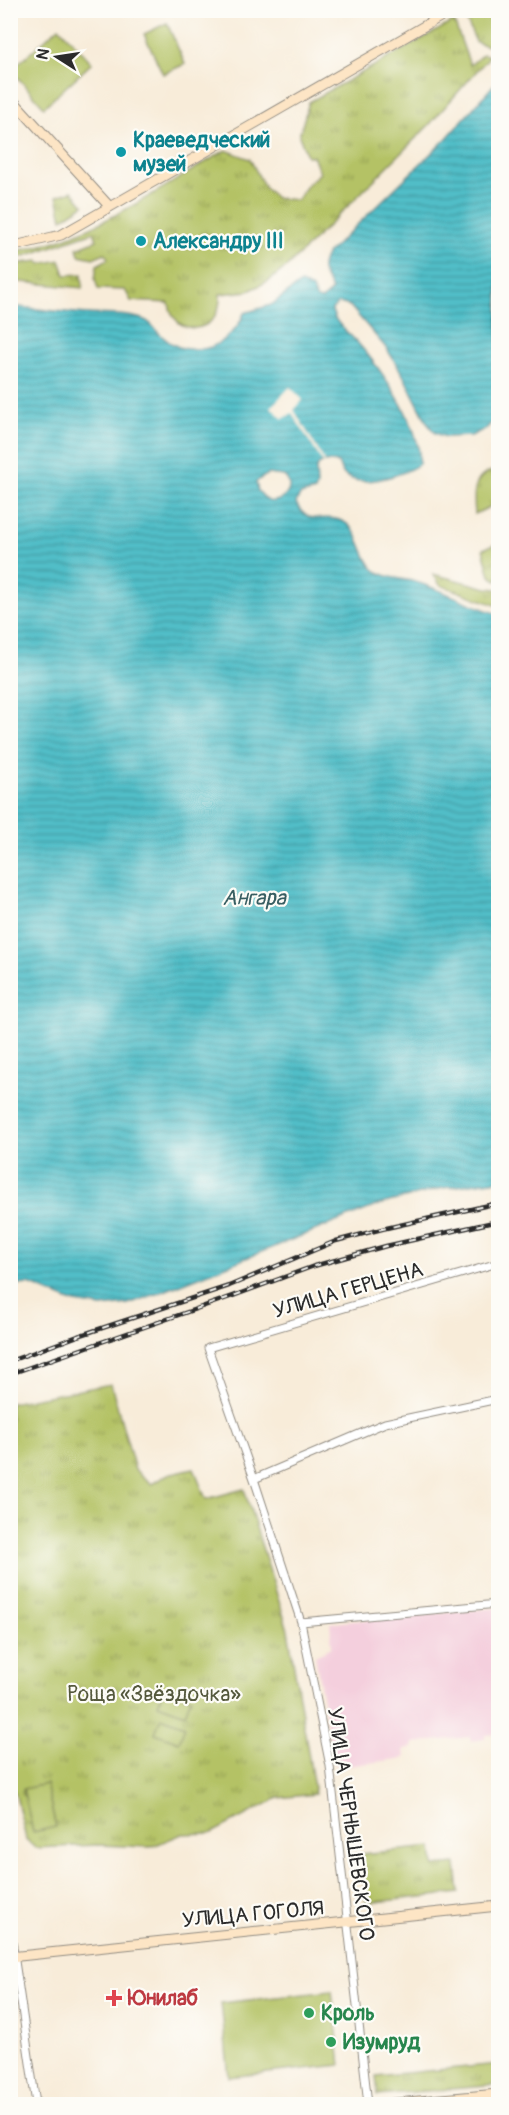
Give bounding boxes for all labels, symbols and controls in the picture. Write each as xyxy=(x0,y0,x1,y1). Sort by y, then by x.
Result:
north arrow xyxy=(27,27,87,87)
text: N xyxy=(32,47,54,61)
place label: Краеведческий музей xyxy=(133,127,270,178)
marker: Краеведческий музей xyxy=(114,145,128,159)
place label: Александру III xyxy=(153,228,284,255)
marker: Александру III xyxy=(134,234,148,248)
water label: Ангара xyxy=(222,884,288,912)
street label: УЛИЦА ГЕРЦЕНА xyxy=(270,1256,426,1325)
park label: Роща «Звёздочка» xyxy=(67,1681,241,1708)
street label: УЛИЦА ЧЕРНЫШЕВСКОГО xyxy=(321,1706,380,1942)
street label: УЛИЦА ГОГОЛЯ xyxy=(181,1895,325,1934)
place label: Юнилаб xyxy=(127,1985,198,2012)
marker: Юнилаб xyxy=(105,1989,123,2007)
place label: Кроль xyxy=(321,2000,375,2027)
marker: Кроль xyxy=(302,2006,316,2020)
place label: Изумруд xyxy=(343,2029,420,2056)
marker: Изумруд xyxy=(324,2035,338,2049)

